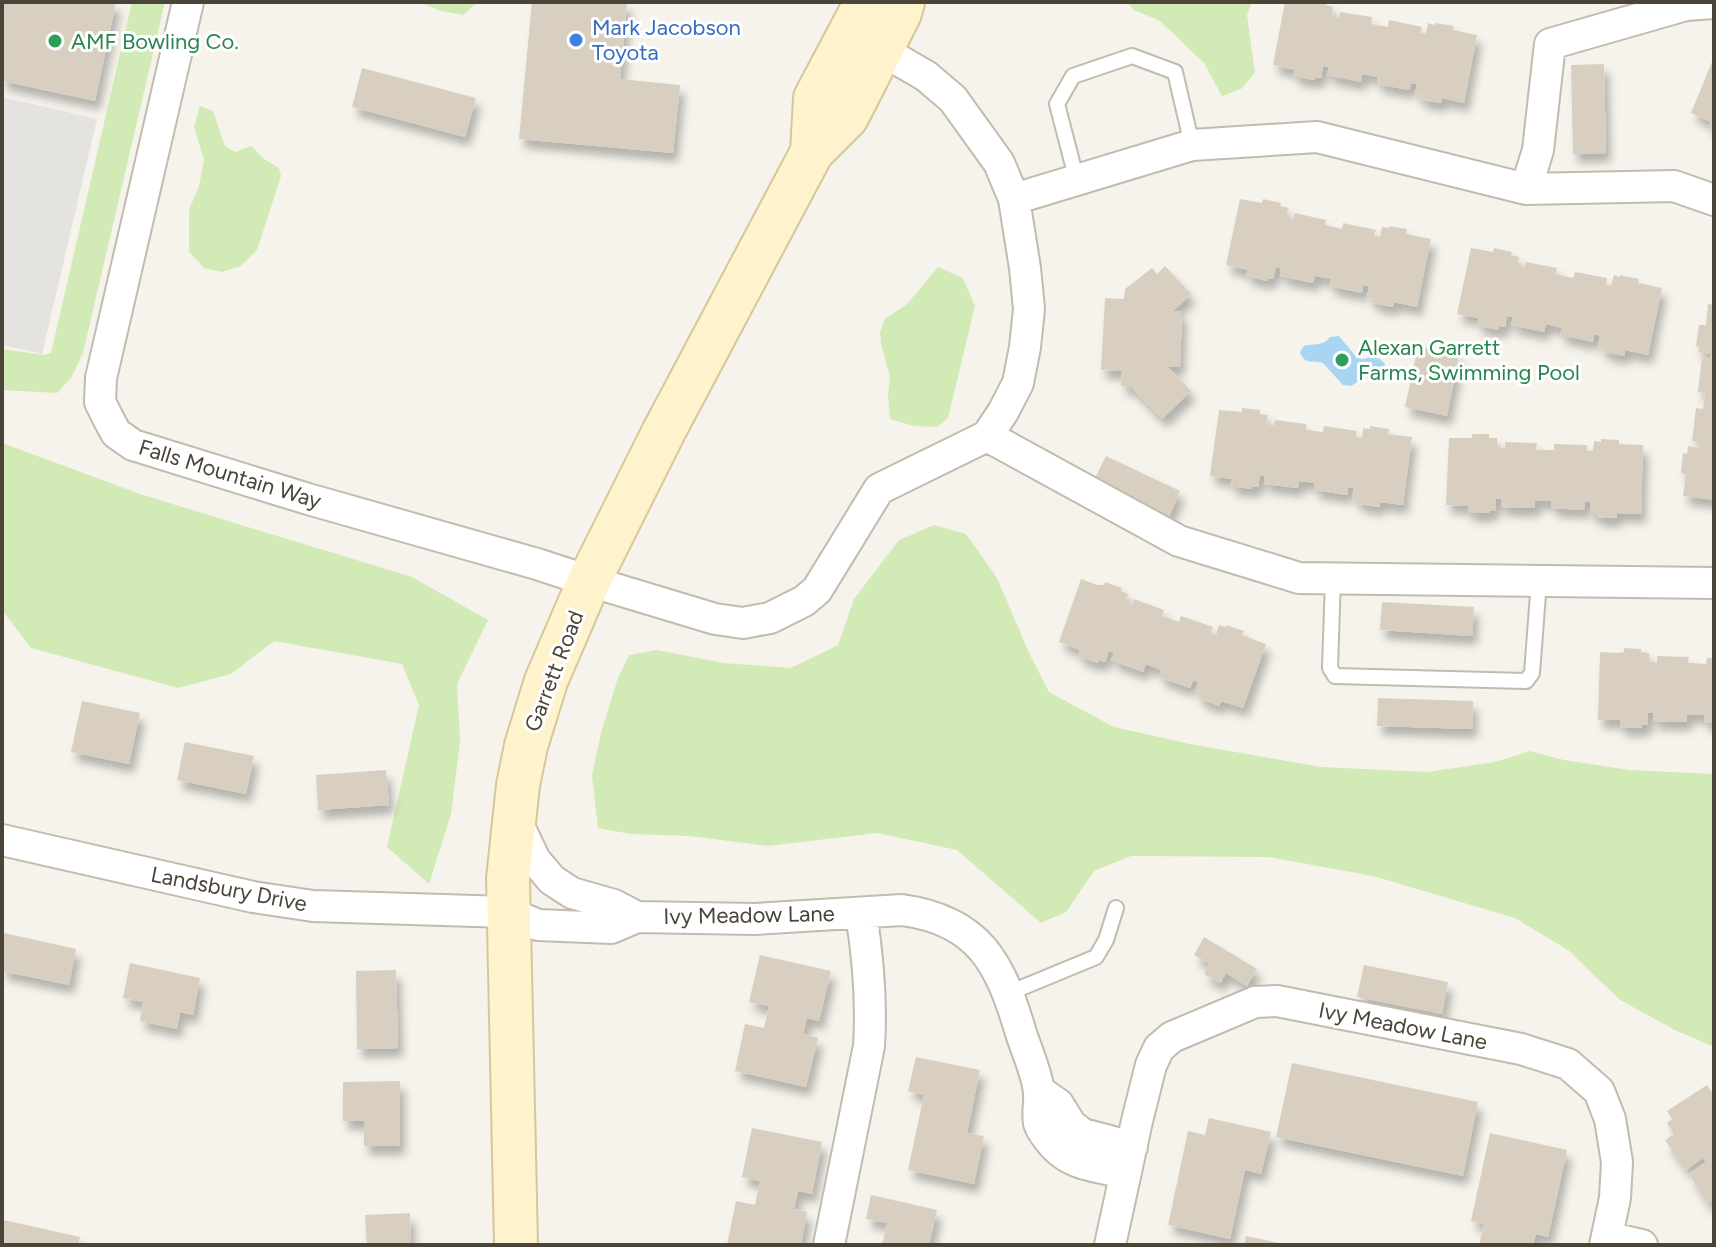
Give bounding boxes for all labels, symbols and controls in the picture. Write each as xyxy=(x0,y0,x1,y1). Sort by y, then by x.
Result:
place label: Mark Jacobson Toyota xyxy=(592,14,741,66)
place label: AMF Bowling Co. xyxy=(71,28,239,55)
marker: Mark Jacobson Toyota xyxy=(567,31,585,49)
marker: AMF Bowling Co. xyxy=(46,32,64,50)
place label: Alexan Garrett Farms, Swimming Pool xyxy=(1358,334,1580,386)
marker: Alexan Garrett Farms, Swimming Pool xyxy=(1333,351,1351,369)
street label: Falls Mountain Way xyxy=(135,433,325,515)
street label: Garrett Road xyxy=(519,607,589,735)
street label: Landsbury Drive xyxy=(149,861,309,917)
street label: Ivy Meadow Lane xyxy=(663,900,835,930)
street label: Ivy Meadow Lane xyxy=(1316,996,1490,1056)

